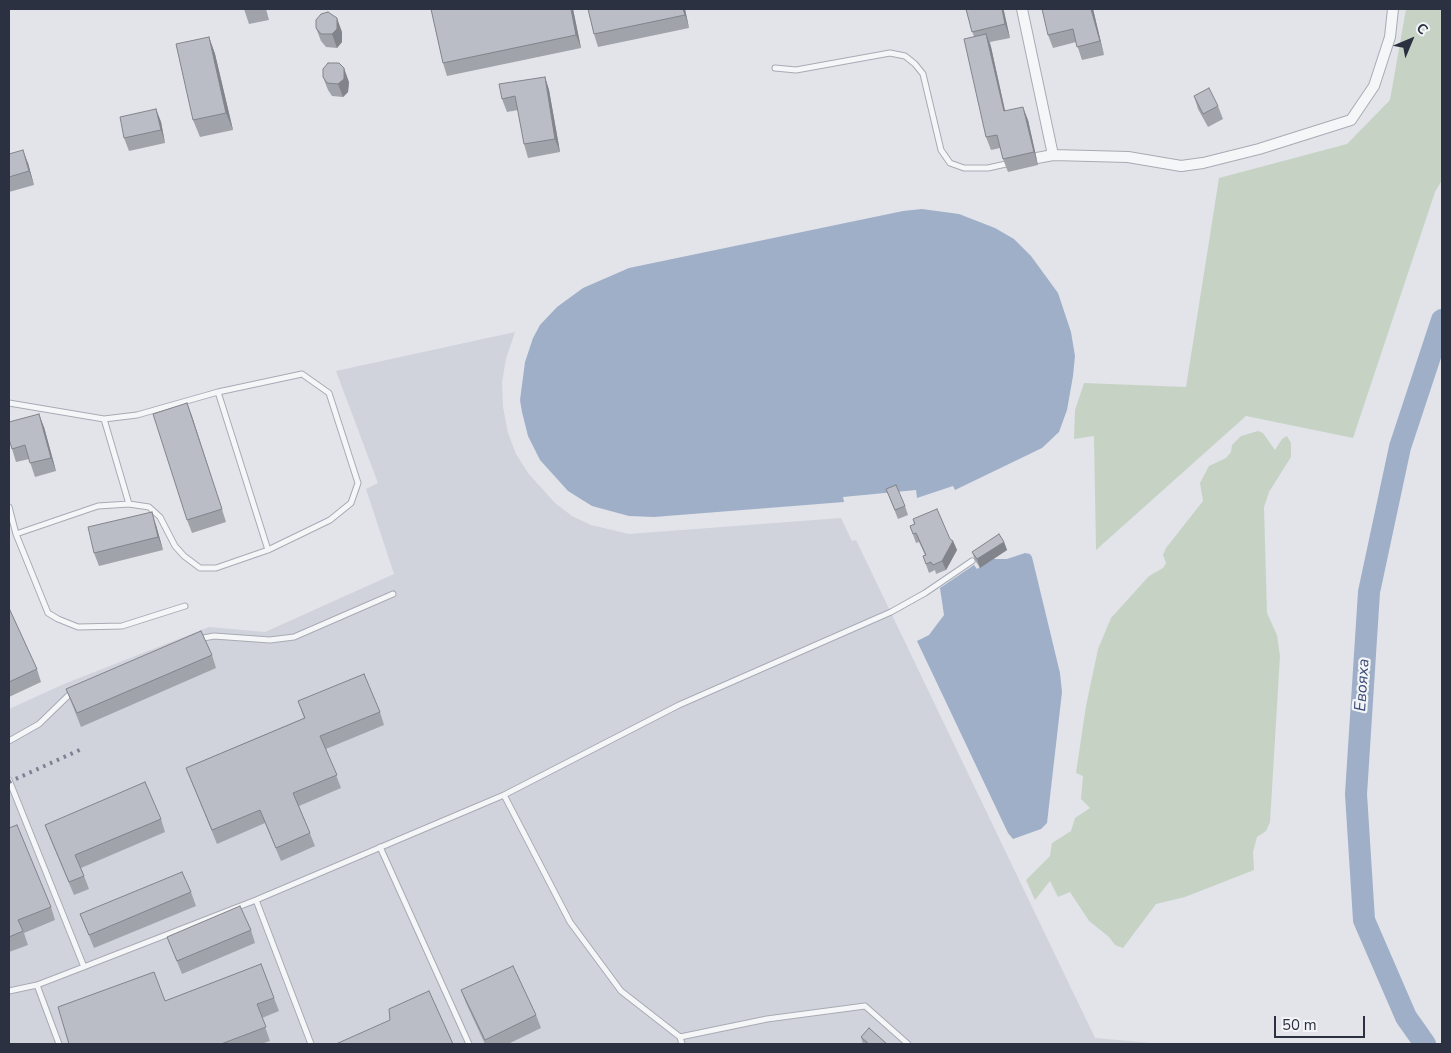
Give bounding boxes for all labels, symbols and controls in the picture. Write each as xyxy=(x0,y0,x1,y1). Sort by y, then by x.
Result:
north arrow xyxy=(1386,15,1436,65)
text: С xyxy=(1412,19,1432,39)
water label: Евояха xyxy=(1352,658,1374,712)
scale bar xyxy=(1276,1006,1367,1038)
text: 50 m xyxy=(1282,1015,1317,1035)

